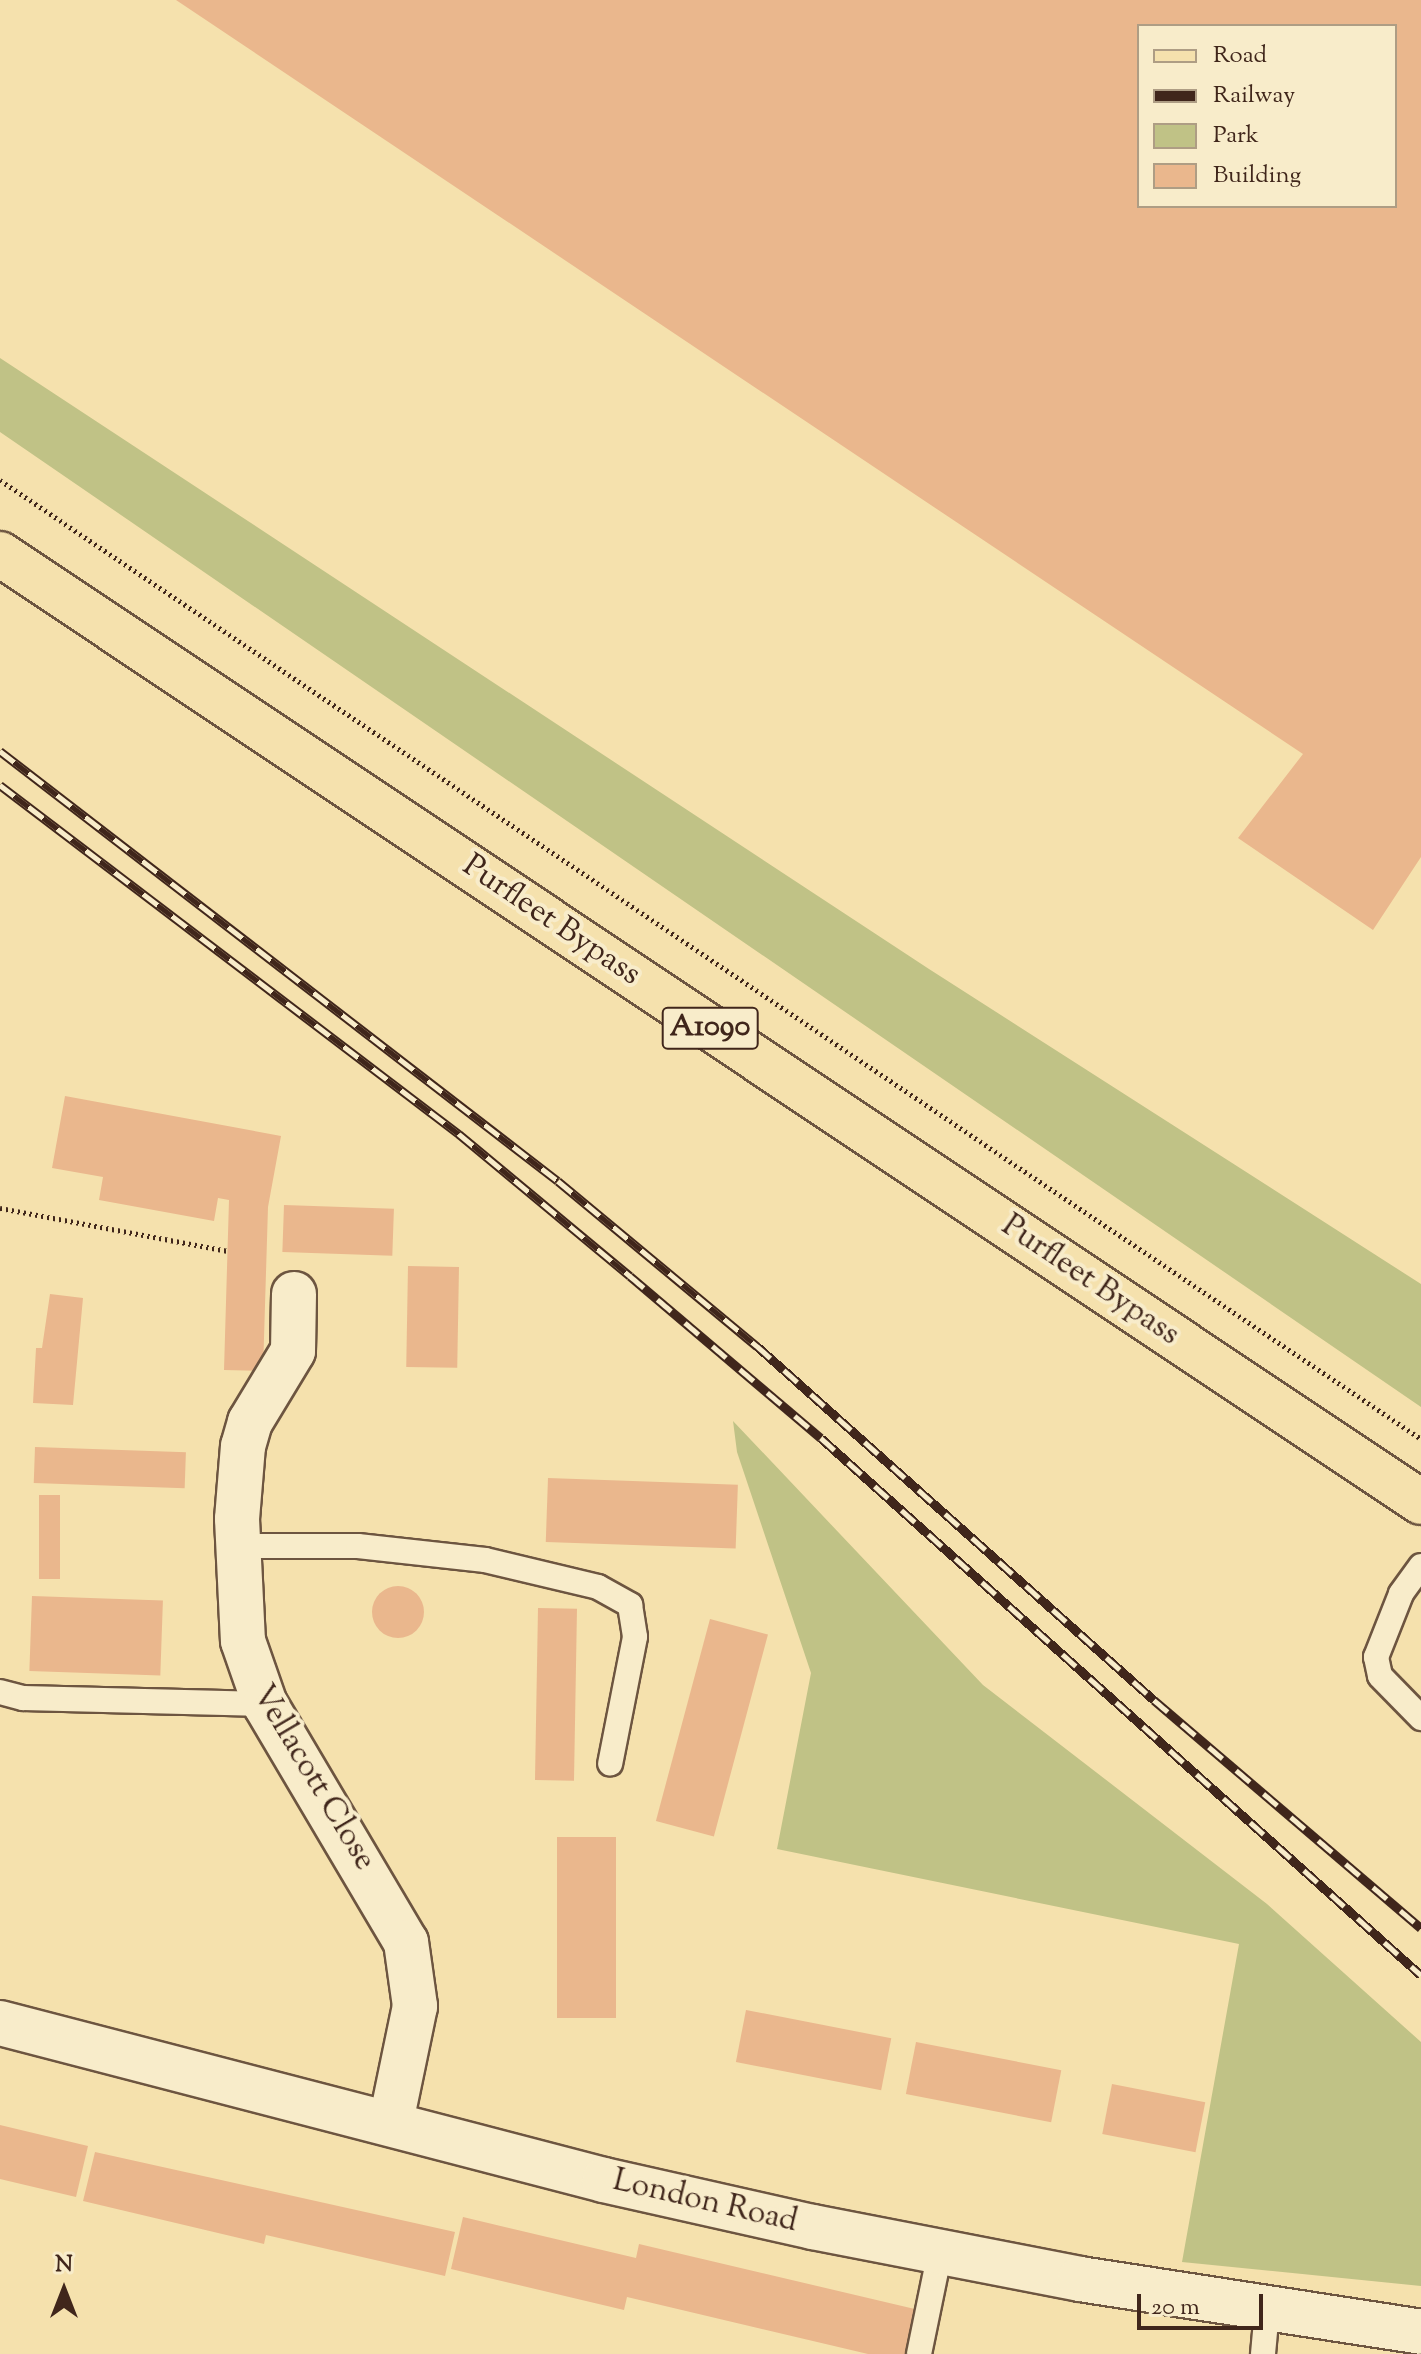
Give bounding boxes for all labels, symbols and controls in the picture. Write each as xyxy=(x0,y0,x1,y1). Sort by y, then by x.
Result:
legend xyxy=(1137,24,1397,208)
text: Road xyxy=(1213,39,1267,73)
text: Railway xyxy=(1213,79,1295,113)
text: Park xyxy=(1213,119,1259,153)
text: Building xyxy=(1213,159,1301,193)
street label: Purfleet Bypass xyxy=(455,847,647,995)
road number: A1090 xyxy=(660,1002,760,1054)
street label: Purfleet Bypass xyxy=(994,1207,1186,1355)
street label: Vellacott Close xyxy=(243,1678,383,1878)
street label: London Road xyxy=(609,2162,801,2242)
north arrow xyxy=(24,2250,104,2330)
text: N xyxy=(55,2250,73,2282)
scale bar xyxy=(1141,2278,1267,2328)
text: 20 m xyxy=(1151,2291,1200,2325)

